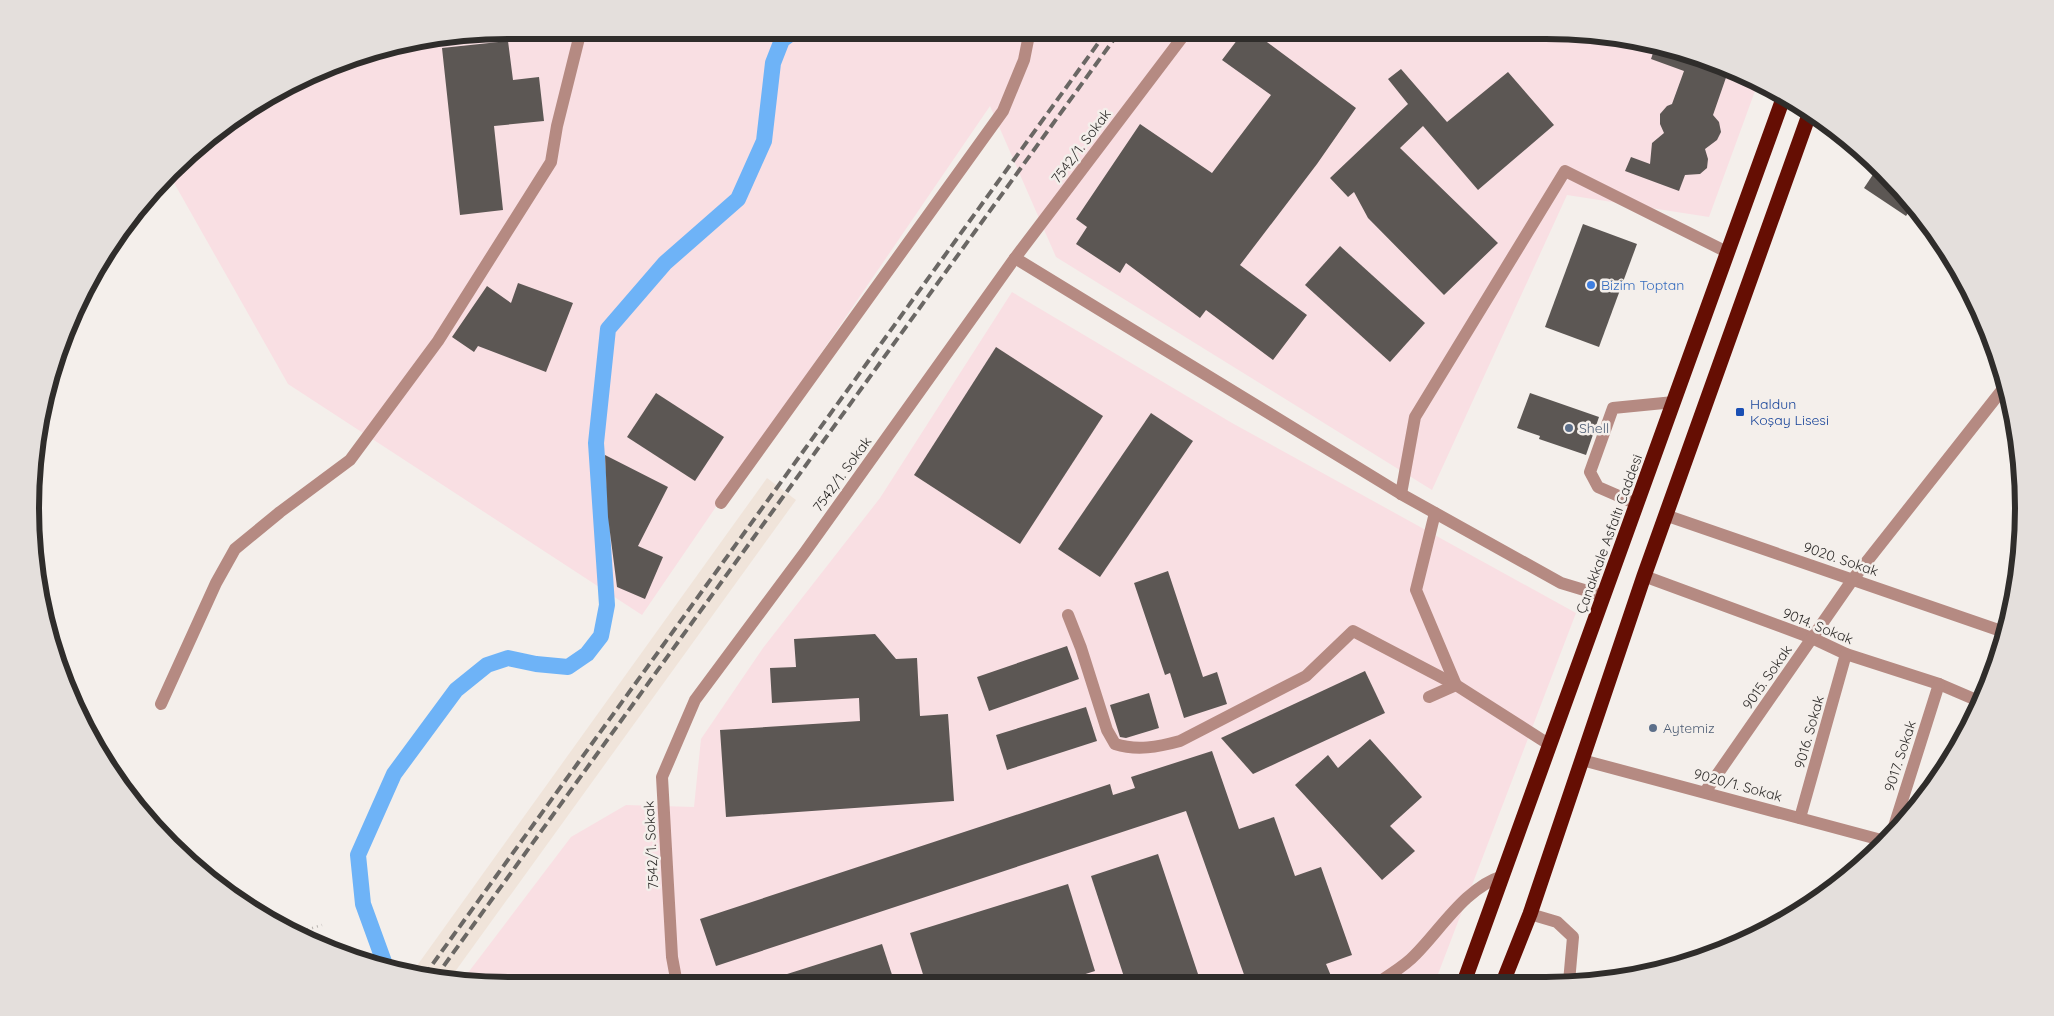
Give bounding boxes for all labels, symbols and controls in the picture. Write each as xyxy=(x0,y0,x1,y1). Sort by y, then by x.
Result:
street label: 7542/1. Sokak xyxy=(1047,105,1115,187)
place label: Bizim Toptan xyxy=(1601,276,1684,294)
marker: Bizim Toptan xyxy=(1585,279,1597,291)
place label: Haldun Koşay Lisesi xyxy=(1750,395,1829,429)
marker: Haldun Koşay Lisesi xyxy=(1734,406,1746,418)
place label: Shell xyxy=(1579,419,1609,437)
marker: Shell xyxy=(1563,422,1575,434)
street label: 7542/1. Sokak xyxy=(809,433,875,515)
street label: Çanakkale Asfaltı Caddesi xyxy=(1572,452,1646,616)
street label: 9020. Sokak xyxy=(1801,538,1881,580)
street label: 9014. Sokak xyxy=(1780,604,1856,648)
street label: 9015. Sokak xyxy=(1738,641,1796,713)
street label: 9016. Sokak xyxy=(1790,693,1828,771)
street label: 9017. Sokak xyxy=(1880,718,1920,794)
place label: Aytemiz xyxy=(1663,719,1715,737)
marker: Aytemiz xyxy=(1647,722,1659,734)
street label: 9020/1. Sokak xyxy=(1692,765,1784,805)
street label: 7542/1. Sokak xyxy=(640,800,662,890)

